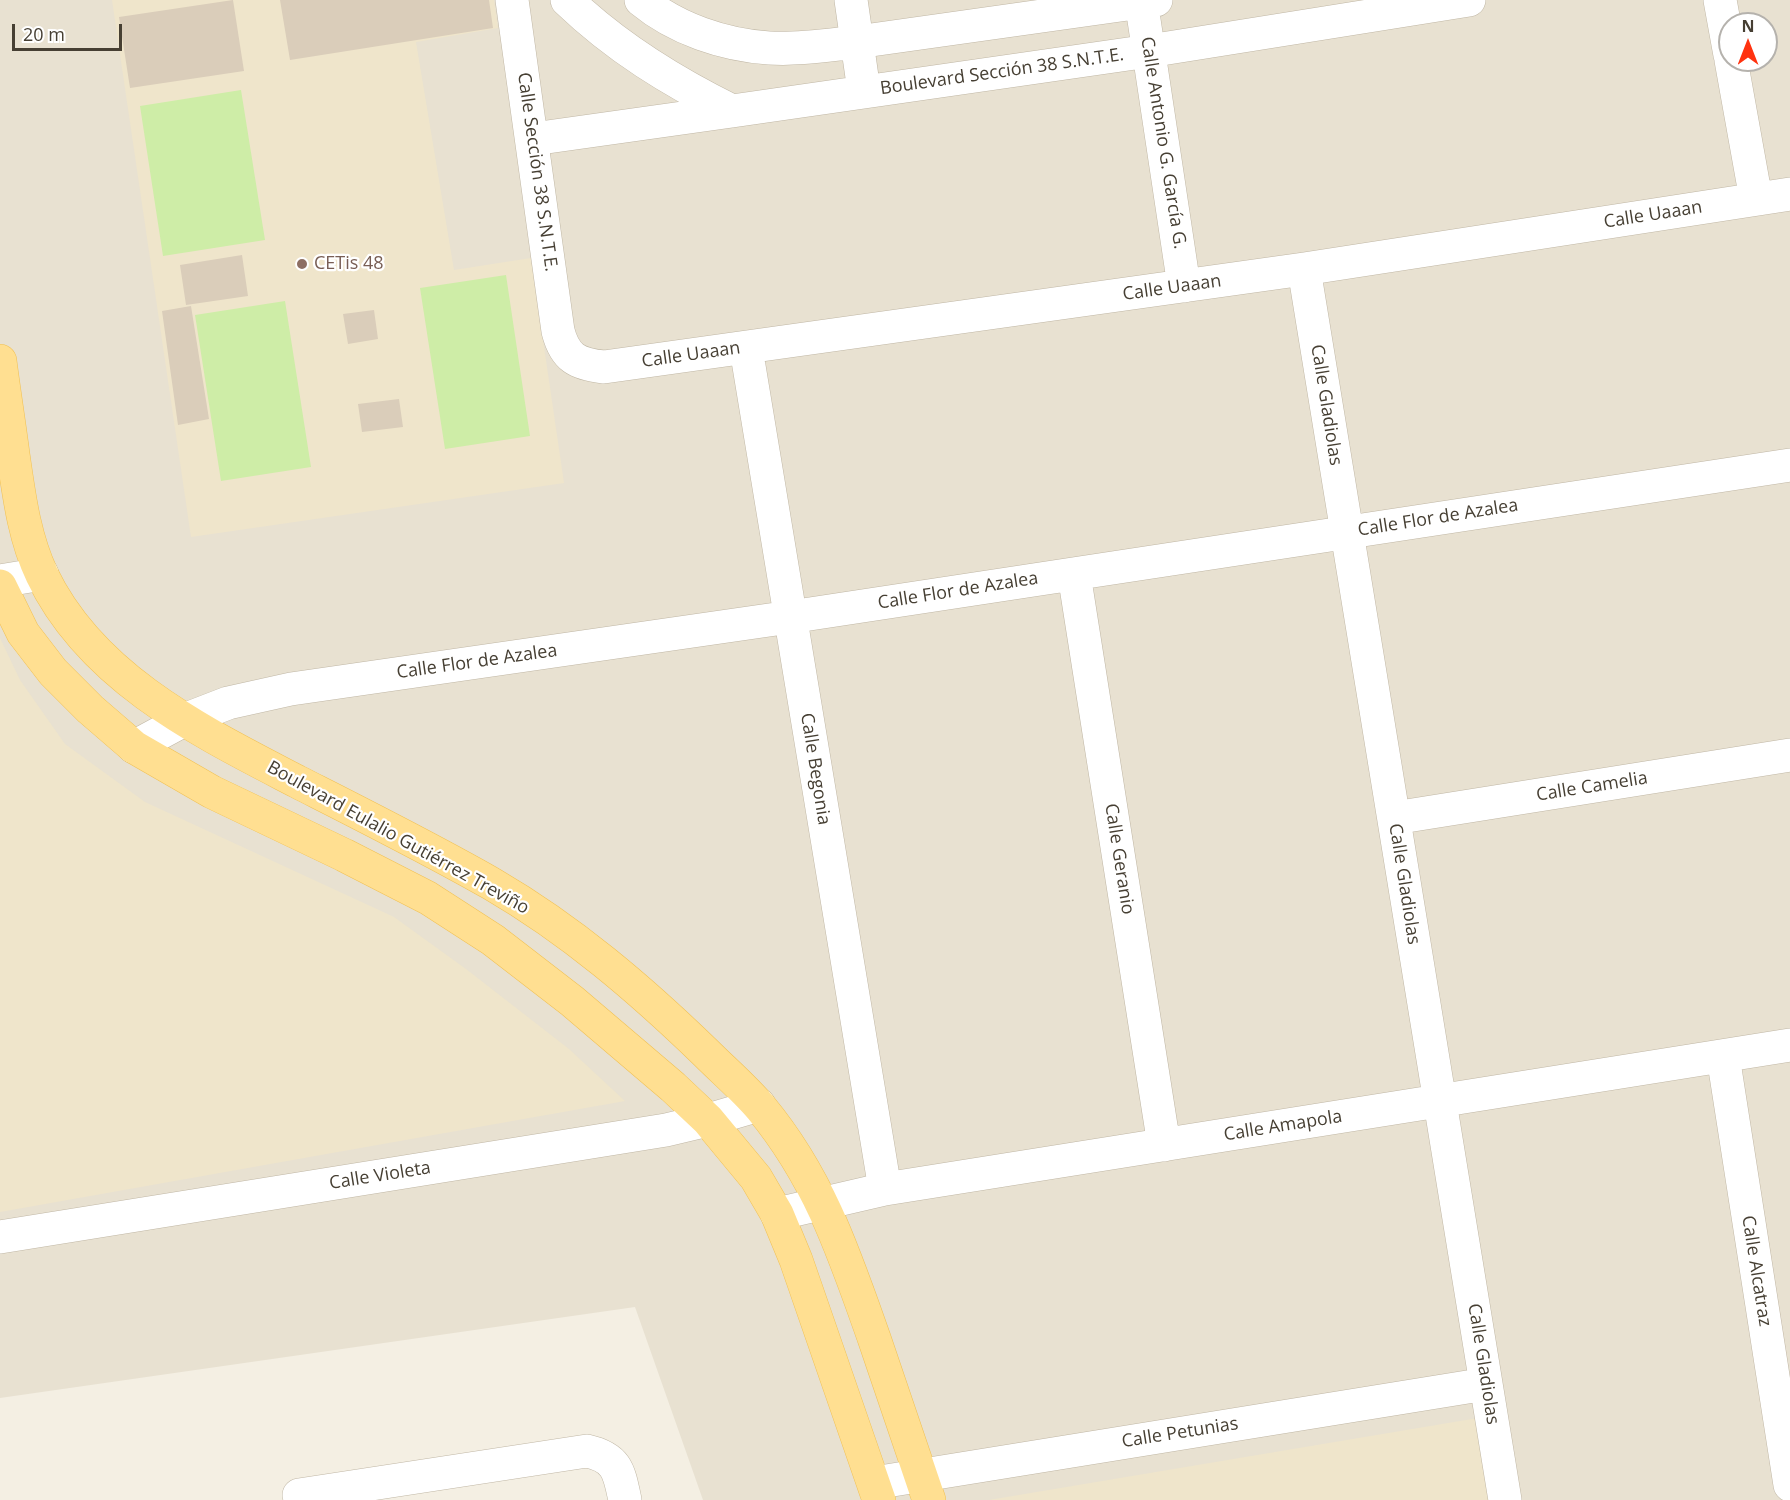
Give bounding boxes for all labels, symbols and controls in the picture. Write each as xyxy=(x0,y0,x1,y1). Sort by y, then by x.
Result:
scale bar xyxy=(15,12,124,50)
north arrow xyxy=(1718,12,1778,72)
text: N xyxy=(1741,15,1755,37)
text: 20 m xyxy=(23,22,65,46)
street label: Calle Antonio G. García G. xyxy=(1136,35,1190,251)
street label: Boulevard Sección 38 S.N.T.E. xyxy=(879,44,1125,100)
street label: Calle Sección 38 S.N.T.E. xyxy=(512,71,562,273)
street label: Calle Uaaan xyxy=(1602,197,1704,233)
place label: CETis 48 xyxy=(314,253,384,275)
marker: CETis 48 xyxy=(295,257,309,271)
street label: Calle Uaaan xyxy=(1121,270,1223,306)
street label: Calle Uaaan xyxy=(640,337,742,373)
street label: Calle Gladiolas xyxy=(1306,343,1346,467)
street label: Calle Flor de Azalea xyxy=(1356,495,1520,541)
street label: Calle Flor de Azalea xyxy=(876,568,1040,614)
street label: Calle Flor de Azalea xyxy=(395,640,559,684)
street label: Calle Begonia xyxy=(795,711,835,827)
street label: Boulevard Eulalio Gutiérrez Treviño xyxy=(263,757,533,919)
street label: Calle Camelia xyxy=(1535,768,1649,806)
street label: Calle Geranio xyxy=(1100,802,1138,916)
street label: Calle Gladiolas xyxy=(1384,822,1424,946)
street label: Calle Amapola xyxy=(1222,1106,1344,1146)
street label: Calle Violeta xyxy=(328,1157,432,1195)
street label: Calle Alcatraz xyxy=(1737,1214,1775,1328)
street label: Calle Gladiolas xyxy=(1463,1302,1503,1426)
street label: Calle Petunias xyxy=(1120,1413,1240,1453)

